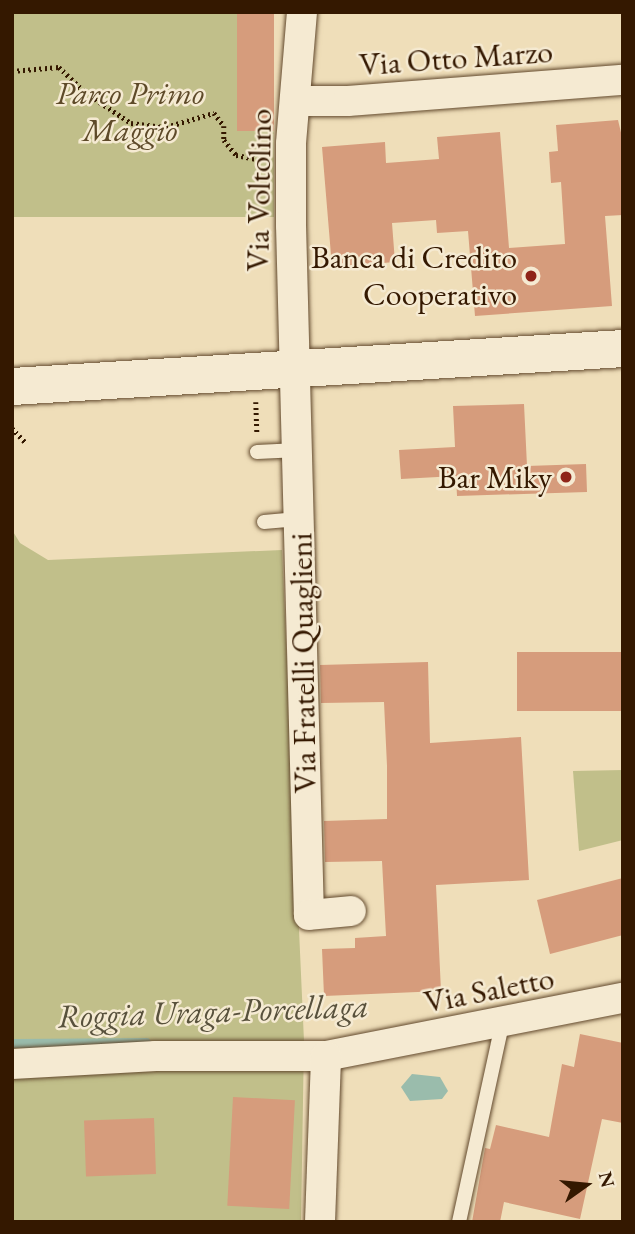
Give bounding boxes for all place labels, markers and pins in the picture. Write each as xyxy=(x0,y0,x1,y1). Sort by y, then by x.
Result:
place label: Banca di Credito Cooperativo xyxy=(311,239,517,314)
marker: Banca di Credito Cooperativo xyxy=(523,268,539,284)
place label: Bar Miky xyxy=(438,458,552,496)
marker: Bar Miky xyxy=(558,469,574,485)

